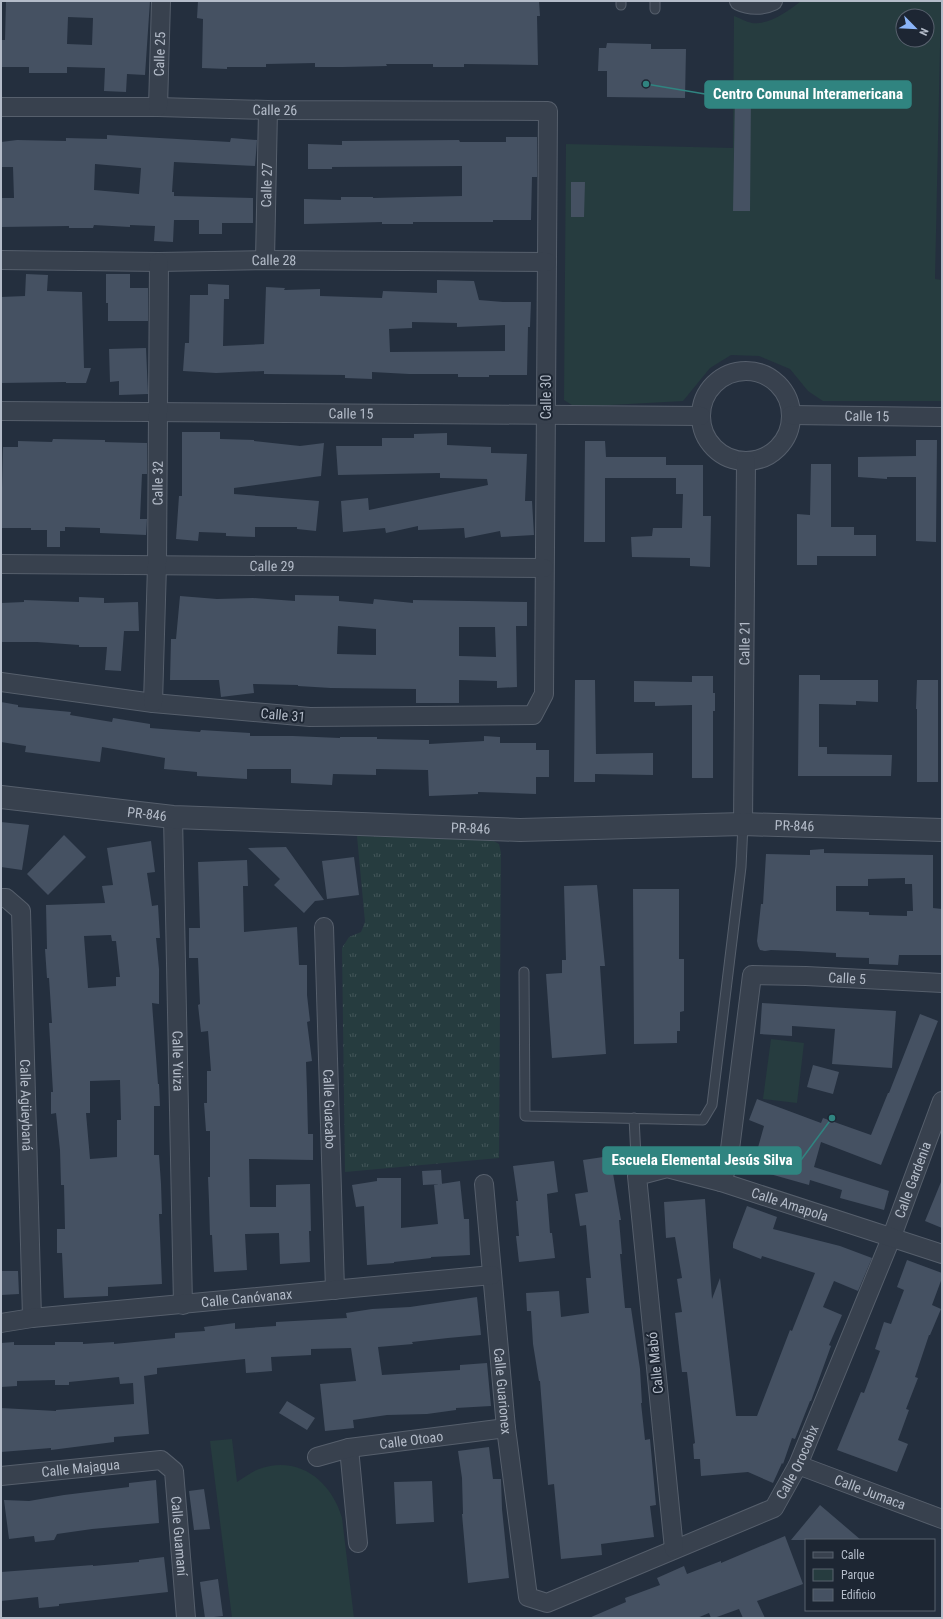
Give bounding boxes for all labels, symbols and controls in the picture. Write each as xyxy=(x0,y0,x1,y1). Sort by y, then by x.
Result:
north arrow xyxy=(895,8,935,48)
text: N xyxy=(916,26,931,38)
street label: Calle 25 xyxy=(151,31,168,77)
callout: Centro Comunal Interamericana xyxy=(705,81,911,108)
text: Centro Comunal Interamericana xyxy=(713,85,903,103)
street label: Calle 26 xyxy=(252,102,297,118)
street label: Calle 27 xyxy=(258,162,275,208)
street label: Calle 28 xyxy=(251,252,296,268)
street label: Calle 30 xyxy=(538,375,554,419)
street label: Calle 15 xyxy=(329,405,373,422)
street label: Calle 15 xyxy=(845,408,890,424)
street label: Calle 32 xyxy=(149,461,166,505)
street label: Calle 29 xyxy=(250,558,294,574)
street label: Calle 21 xyxy=(736,621,753,665)
street label: Calle 31 xyxy=(260,705,306,725)
street label: PR-846 xyxy=(126,804,168,824)
street label: PR-846 xyxy=(775,817,815,834)
street label: PR-846 xyxy=(451,819,491,837)
street label: Calle 5 xyxy=(828,969,866,987)
street label: Calle Yuiza xyxy=(169,1030,187,1092)
street label: Calle Agüeybaná xyxy=(17,1059,35,1151)
street label: Calle Guacabo xyxy=(320,1069,339,1149)
street label: Calle Gardenia xyxy=(891,1140,934,1220)
callout: Escuela Elemental Jesús Silva xyxy=(603,1147,801,1174)
text: Escuela Elemental Jesús Silva xyxy=(611,1151,793,1169)
street label: Calle Amapola xyxy=(749,1184,830,1224)
street label: Calle Canóvanax xyxy=(200,1286,293,1310)
street label: Calle Mabó xyxy=(644,1331,666,1395)
street label: Calle Guarionex xyxy=(491,1347,515,1435)
street label: Calle Orocobix xyxy=(773,1423,822,1502)
street label: Calle Otoao xyxy=(378,1428,444,1452)
street label: Calle Majagua xyxy=(41,1456,120,1480)
street label: Calle Jumaca xyxy=(832,1471,908,1513)
street label: Calle Guamaní xyxy=(168,1495,191,1577)
legend xyxy=(805,1539,935,1611)
text: Calle xyxy=(841,1548,865,1562)
text: Parque xyxy=(841,1568,875,1582)
text: Edificio xyxy=(841,1588,876,1602)

